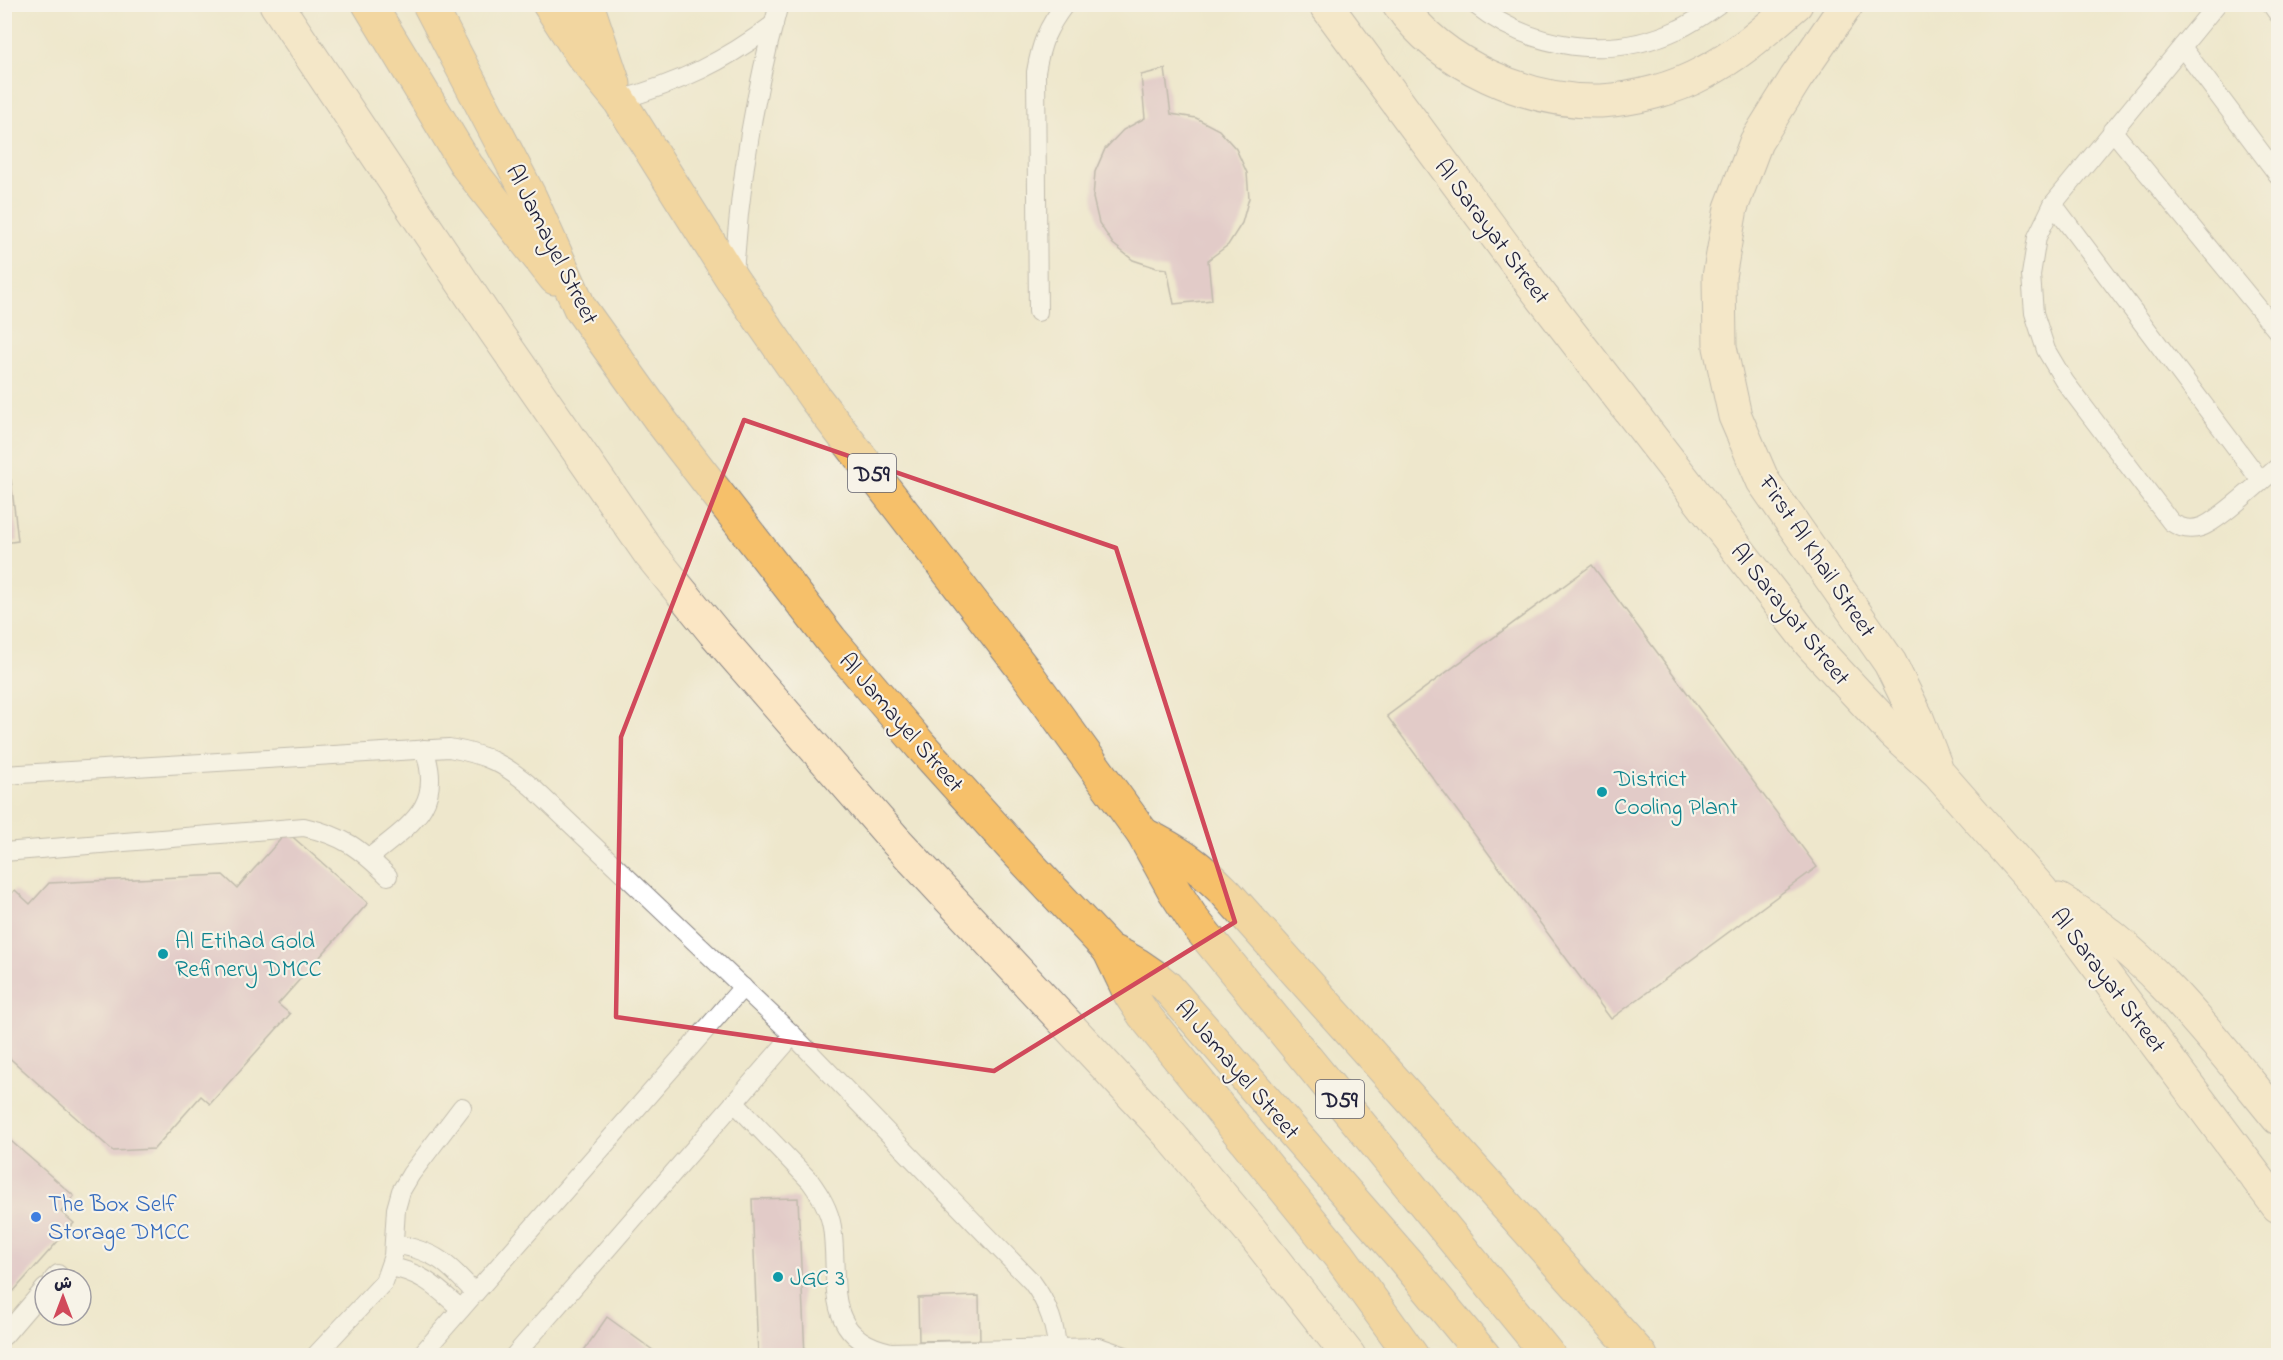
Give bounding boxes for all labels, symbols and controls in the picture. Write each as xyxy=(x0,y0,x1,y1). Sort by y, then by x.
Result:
street label: Al Sarayat Street xyxy=(1424,152,1557,313)
street label: Al Jamayel Street xyxy=(494,159,606,332)
road number: D59 xyxy=(848,454,896,492)
street label: First Al Khail Street xyxy=(1748,468,1883,646)
street label: Al Sarayat Street xyxy=(1720,537,1858,695)
street label: Al Jamayel Street xyxy=(829,646,971,802)
place label: District Cooling Plant xyxy=(1613,763,1738,826)
marker: District Cooling Plant xyxy=(1595,785,1609,799)
street label: Al Sarayat Street xyxy=(2040,901,2173,1062)
place label: Al Etihad Gold Refinery DMCC xyxy=(175,925,322,989)
marker: Al Etihad Gold Refinery DMCC xyxy=(156,947,170,961)
street label: Al Jamayel Street xyxy=(1165,993,1307,1149)
road number: D59 xyxy=(1316,1080,1364,1118)
place label: The Box Self Storage DMCC xyxy=(48,1188,190,1251)
marker: The Box Self Storage DMCC xyxy=(29,1210,43,1224)
place label: JGC 3 xyxy=(790,1262,845,1297)
north arrow xyxy=(33,1267,93,1327)
marker: JGC 3 xyxy=(771,1270,785,1284)
text: ش xyxy=(54,1272,72,1296)

